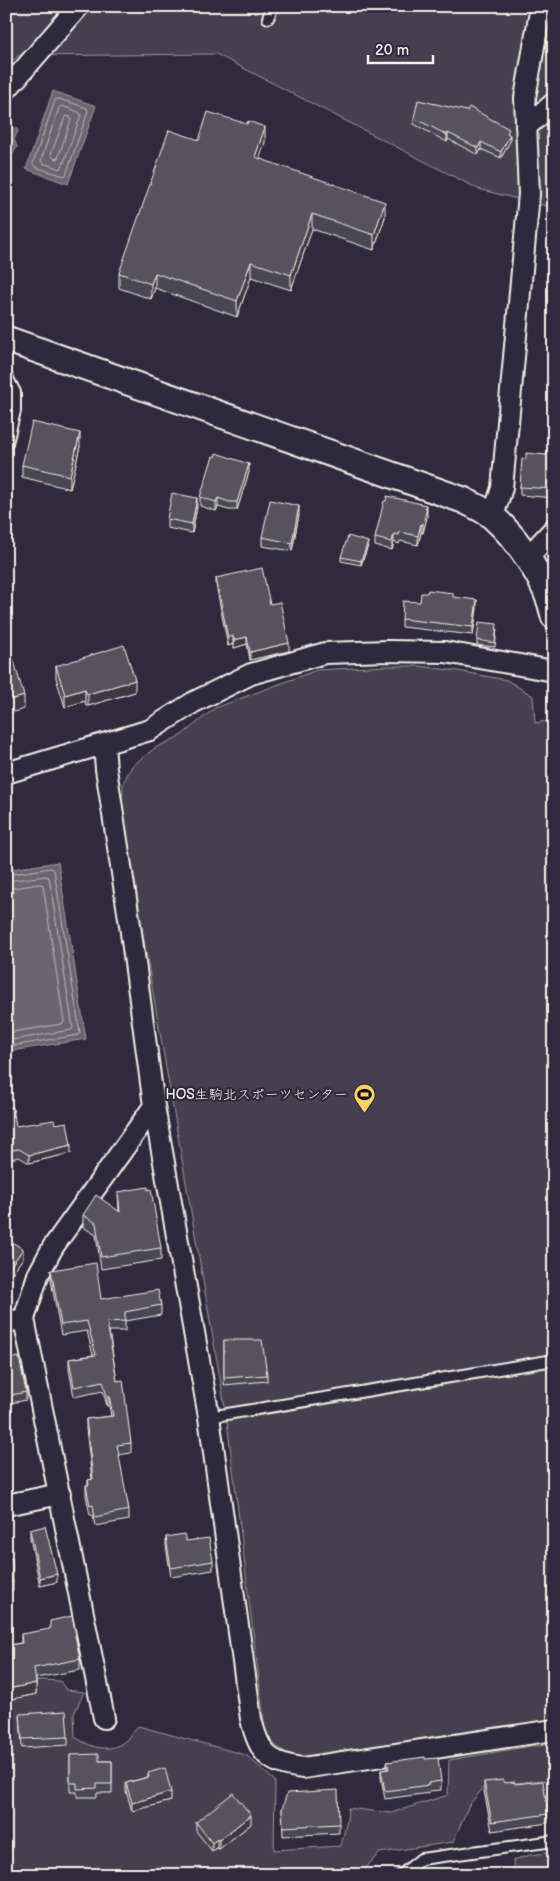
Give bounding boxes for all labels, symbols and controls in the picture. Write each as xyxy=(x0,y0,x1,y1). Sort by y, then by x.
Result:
scale bar xyxy=(368,32,432,64)
text: 20 m xyxy=(375,41,409,60)
sports icon: HOS生駒北スポーツセンター xyxy=(352,1082,376,1113)
place label: HOS生駒北スポーツセンター xyxy=(166,1086,348,1103)

